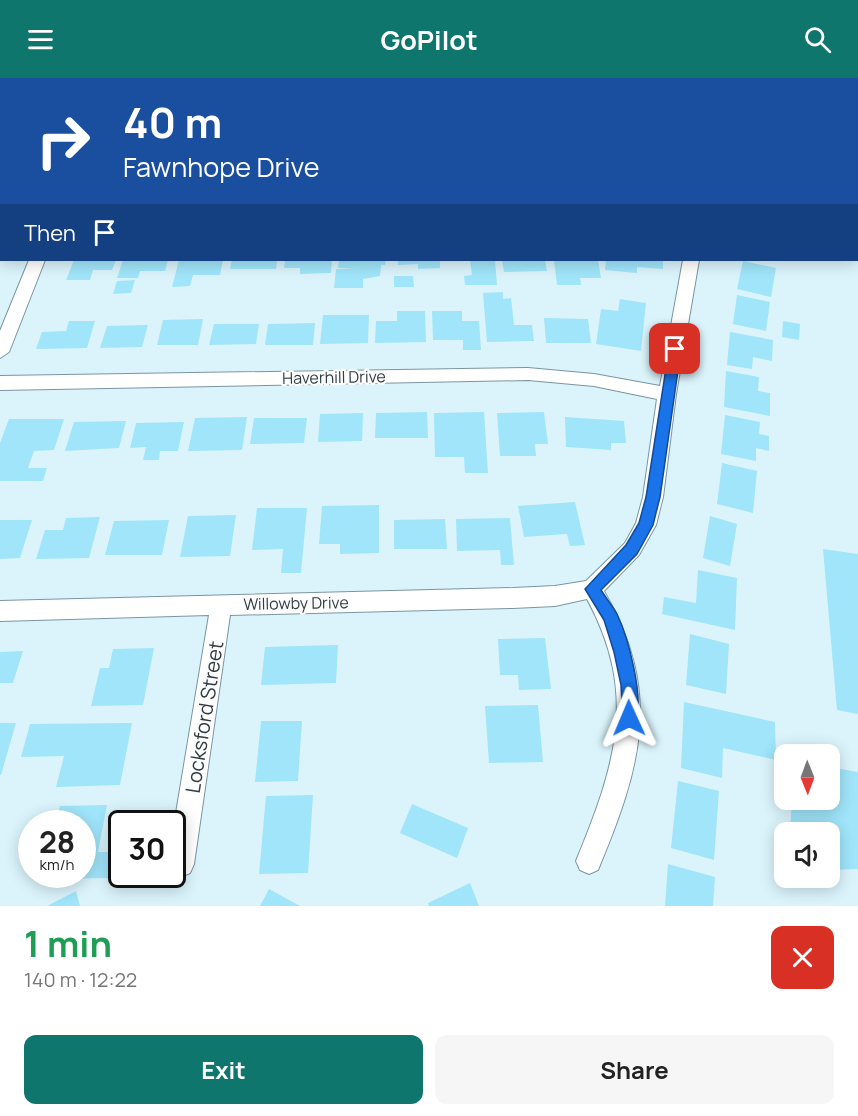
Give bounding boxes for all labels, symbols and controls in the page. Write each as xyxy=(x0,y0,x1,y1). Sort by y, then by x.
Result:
text: GoPilot xyxy=(380,21,478,58)
icon: menu xyxy=(24,23,57,56)
icon: search xyxy=(801,23,834,56)
text: 40 m xyxy=(123,93,222,151)
icon: right xyxy=(24,102,102,180)
text: Fawnhope Drive xyxy=(123,148,320,185)
icon: arrive xyxy=(88,216,121,249)
text: Then xyxy=(24,218,76,248)
pin xyxy=(649,323,700,374)
icon: arrive xyxy=(658,332,691,365)
street label: Haverhill Drive xyxy=(282,365,386,389)
street label: Willowby Drive xyxy=(243,591,349,615)
street label: Locksford Street xyxy=(179,639,229,795)
position arrow xyxy=(597,686,661,750)
north arrow xyxy=(774,744,840,810)
map controls xyxy=(774,744,840,888)
speed limit sign: 30 xyxy=(108,810,186,888)
text: 28 xyxy=(39,821,75,862)
button: sound xyxy=(774,822,840,888)
text: km/h xyxy=(40,854,74,875)
text: 1 min xyxy=(24,919,112,968)
button: close xyxy=(771,926,834,989)
text: 140 m · 12:22 xyxy=(24,966,137,993)
button: Exit xyxy=(24,1035,423,1104)
button: Share xyxy=(435,1035,834,1104)

